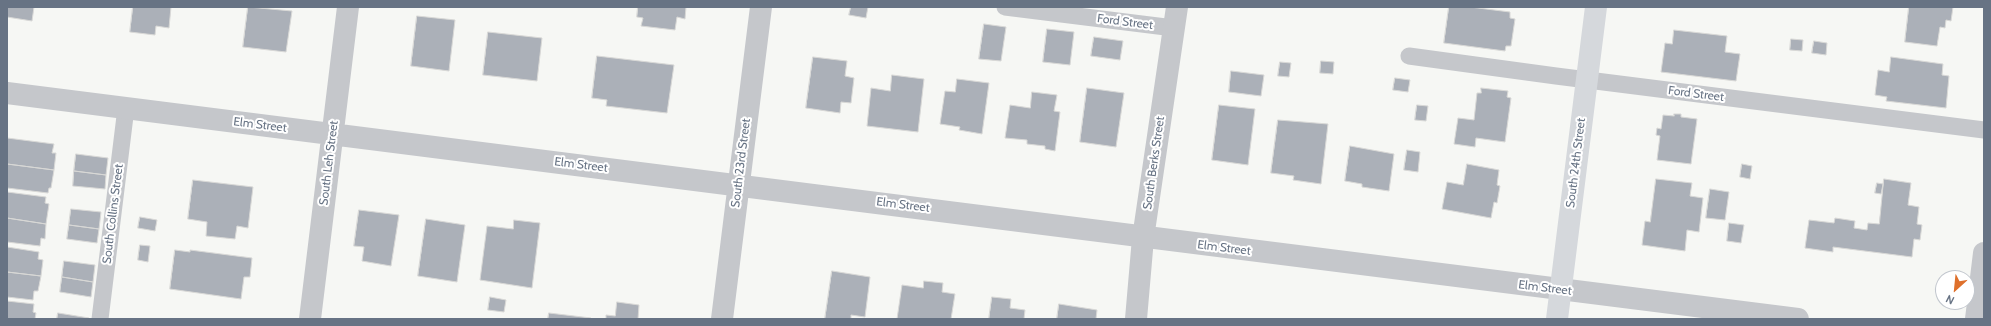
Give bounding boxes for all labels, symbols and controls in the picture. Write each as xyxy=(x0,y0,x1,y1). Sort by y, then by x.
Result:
street label: Ford Street xyxy=(1096,11,1154,33)
street label: Ford Street xyxy=(1667,83,1725,105)
street label: Elm Street xyxy=(233,115,287,135)
street label: South Berks Street xyxy=(1140,115,1168,211)
street label: South 24th Street xyxy=(1563,117,1589,209)
street label: South 23rd Street xyxy=(728,118,754,208)
street label: South Leh Street xyxy=(317,120,341,206)
street label: Elm Street xyxy=(554,155,608,175)
street label: South Collins Street xyxy=(100,163,126,265)
street label: Elm Street xyxy=(876,195,930,215)
street label: Elm Street xyxy=(1197,238,1251,258)
north arrow xyxy=(1935,270,1975,310)
street label: Elm Street xyxy=(1518,278,1572,298)
text: N xyxy=(1943,292,1957,308)

